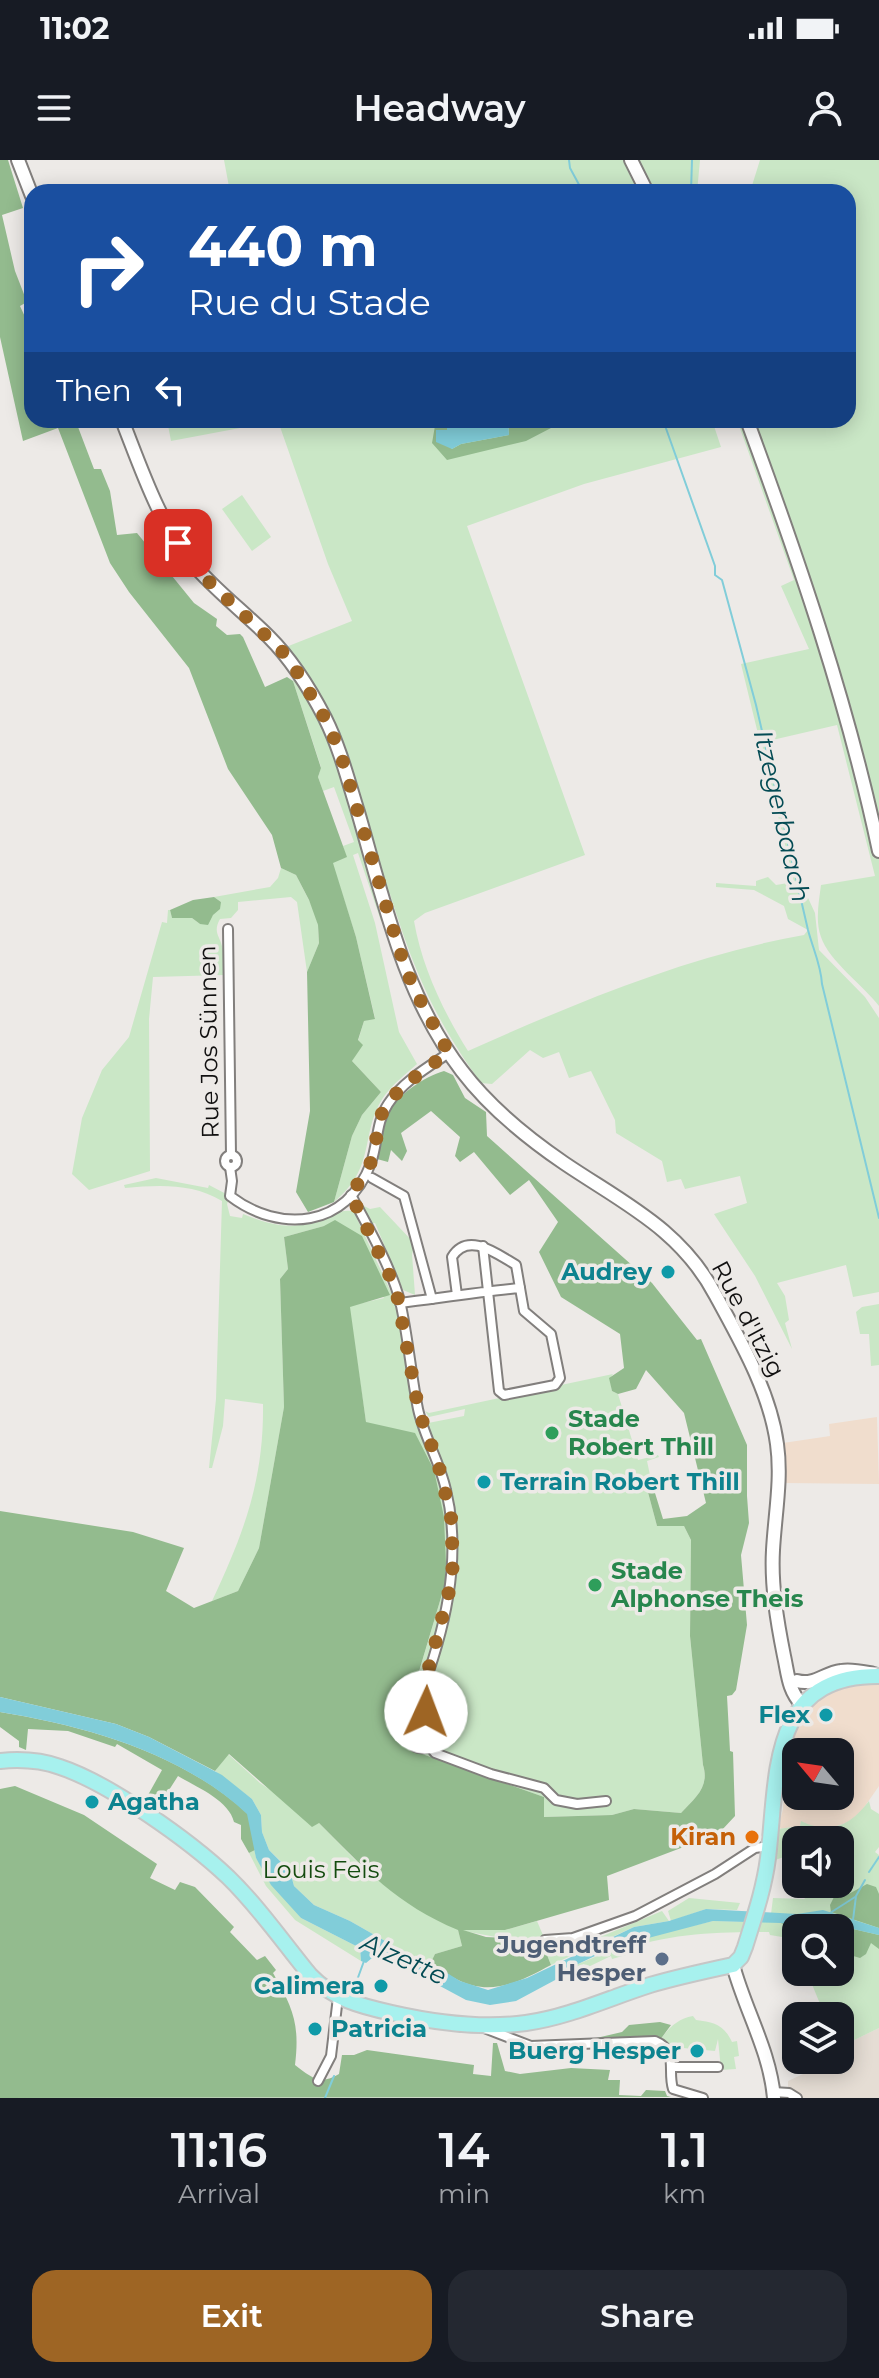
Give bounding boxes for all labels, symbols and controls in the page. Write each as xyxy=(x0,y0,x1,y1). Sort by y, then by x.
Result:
text: 11:02 xyxy=(40,10,109,47)
icon: menu xyxy=(32,86,76,130)
text: Headway xyxy=(353,86,526,130)
icon: person xyxy=(803,86,847,130)
text: 440 m xyxy=(188,212,378,280)
icon: right xyxy=(56,216,160,320)
text: Rue du Stade xyxy=(188,280,431,324)
icon: left xyxy=(148,368,192,412)
text: Then xyxy=(56,372,132,409)
pin xyxy=(144,509,212,577)
icon: arrive xyxy=(156,521,200,565)
water label: Itzegerbaach xyxy=(747,727,817,905)
street label: Rue Jos Sünnen xyxy=(192,945,225,1139)
street label: Rue d'Itzig xyxy=(706,1256,791,1382)
place label: Audrey xyxy=(560,1257,653,1286)
marker: Audrey xyxy=(659,1263,677,1281)
place label: Stade Robert Thill xyxy=(568,1404,714,1461)
marker: Stade Robert Thill xyxy=(543,1424,561,1442)
place label: Terrain Robert Thill xyxy=(500,1467,740,1496)
marker: Terrain Robert Thill xyxy=(475,1473,493,1491)
place label: Stade Alphonse Theis xyxy=(610,1556,804,1613)
marker: Stade Alphonse Theis xyxy=(586,1576,604,1594)
position arrow xyxy=(384,1670,468,1754)
place label: Flex xyxy=(758,1700,811,1729)
marker: Flex xyxy=(817,1706,835,1724)
north arrow xyxy=(782,1738,854,1810)
map controls xyxy=(782,1738,854,2074)
place label: Agatha xyxy=(107,1787,200,1816)
marker: Agatha xyxy=(83,1793,101,1811)
place label: Kiran xyxy=(670,1822,736,1851)
button: sound xyxy=(782,1826,854,1898)
marker: Kiran xyxy=(743,1828,761,1846)
park label: Louis Feis xyxy=(262,1855,380,1884)
button: search xyxy=(782,1914,854,1986)
water label: Alzette xyxy=(354,1925,452,1992)
place label: Jugendtreff Hesper xyxy=(496,1930,648,1987)
marker: Jugendtreff Hesper xyxy=(653,1950,671,1968)
place label: Calimera xyxy=(254,1971,365,2000)
marker: Calimera xyxy=(372,1977,390,1995)
button: layers xyxy=(782,2002,854,2074)
place label: Patricia xyxy=(331,2014,427,2043)
marker: Patricia xyxy=(306,2020,324,2038)
place label: Buerg Hesper xyxy=(508,2036,681,2065)
marker: Buerg Hesper xyxy=(688,2042,706,2060)
text: 11:16 xyxy=(171,2121,267,2179)
text: 14 xyxy=(439,2121,489,2179)
text: 1.1 xyxy=(661,2121,708,2179)
text: Arrival xyxy=(178,2178,260,2210)
text: min xyxy=(438,2178,490,2210)
text: km xyxy=(663,2178,706,2210)
button: Exit xyxy=(32,2270,432,2362)
button: Share xyxy=(448,2270,847,2362)

